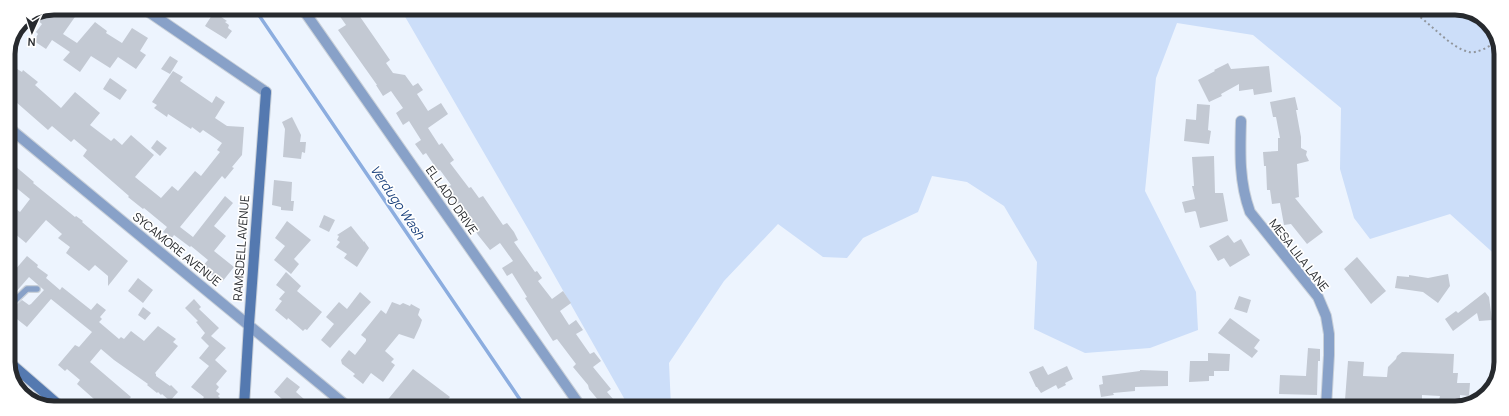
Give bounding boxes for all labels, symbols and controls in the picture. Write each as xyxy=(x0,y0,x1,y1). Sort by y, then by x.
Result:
north arrow xyxy=(12,12,52,52)
text: N xyxy=(27,35,36,50)
water label: Verdugo Wash xyxy=(366,161,430,244)
street label: EL LADO DRIVE xyxy=(422,162,482,238)
street label: RAMSDELL AVENUE xyxy=(229,194,253,301)
street label: SYCAMORE AVENUE xyxy=(129,208,225,290)
street label: MESA LILA LANE xyxy=(1265,215,1333,295)

